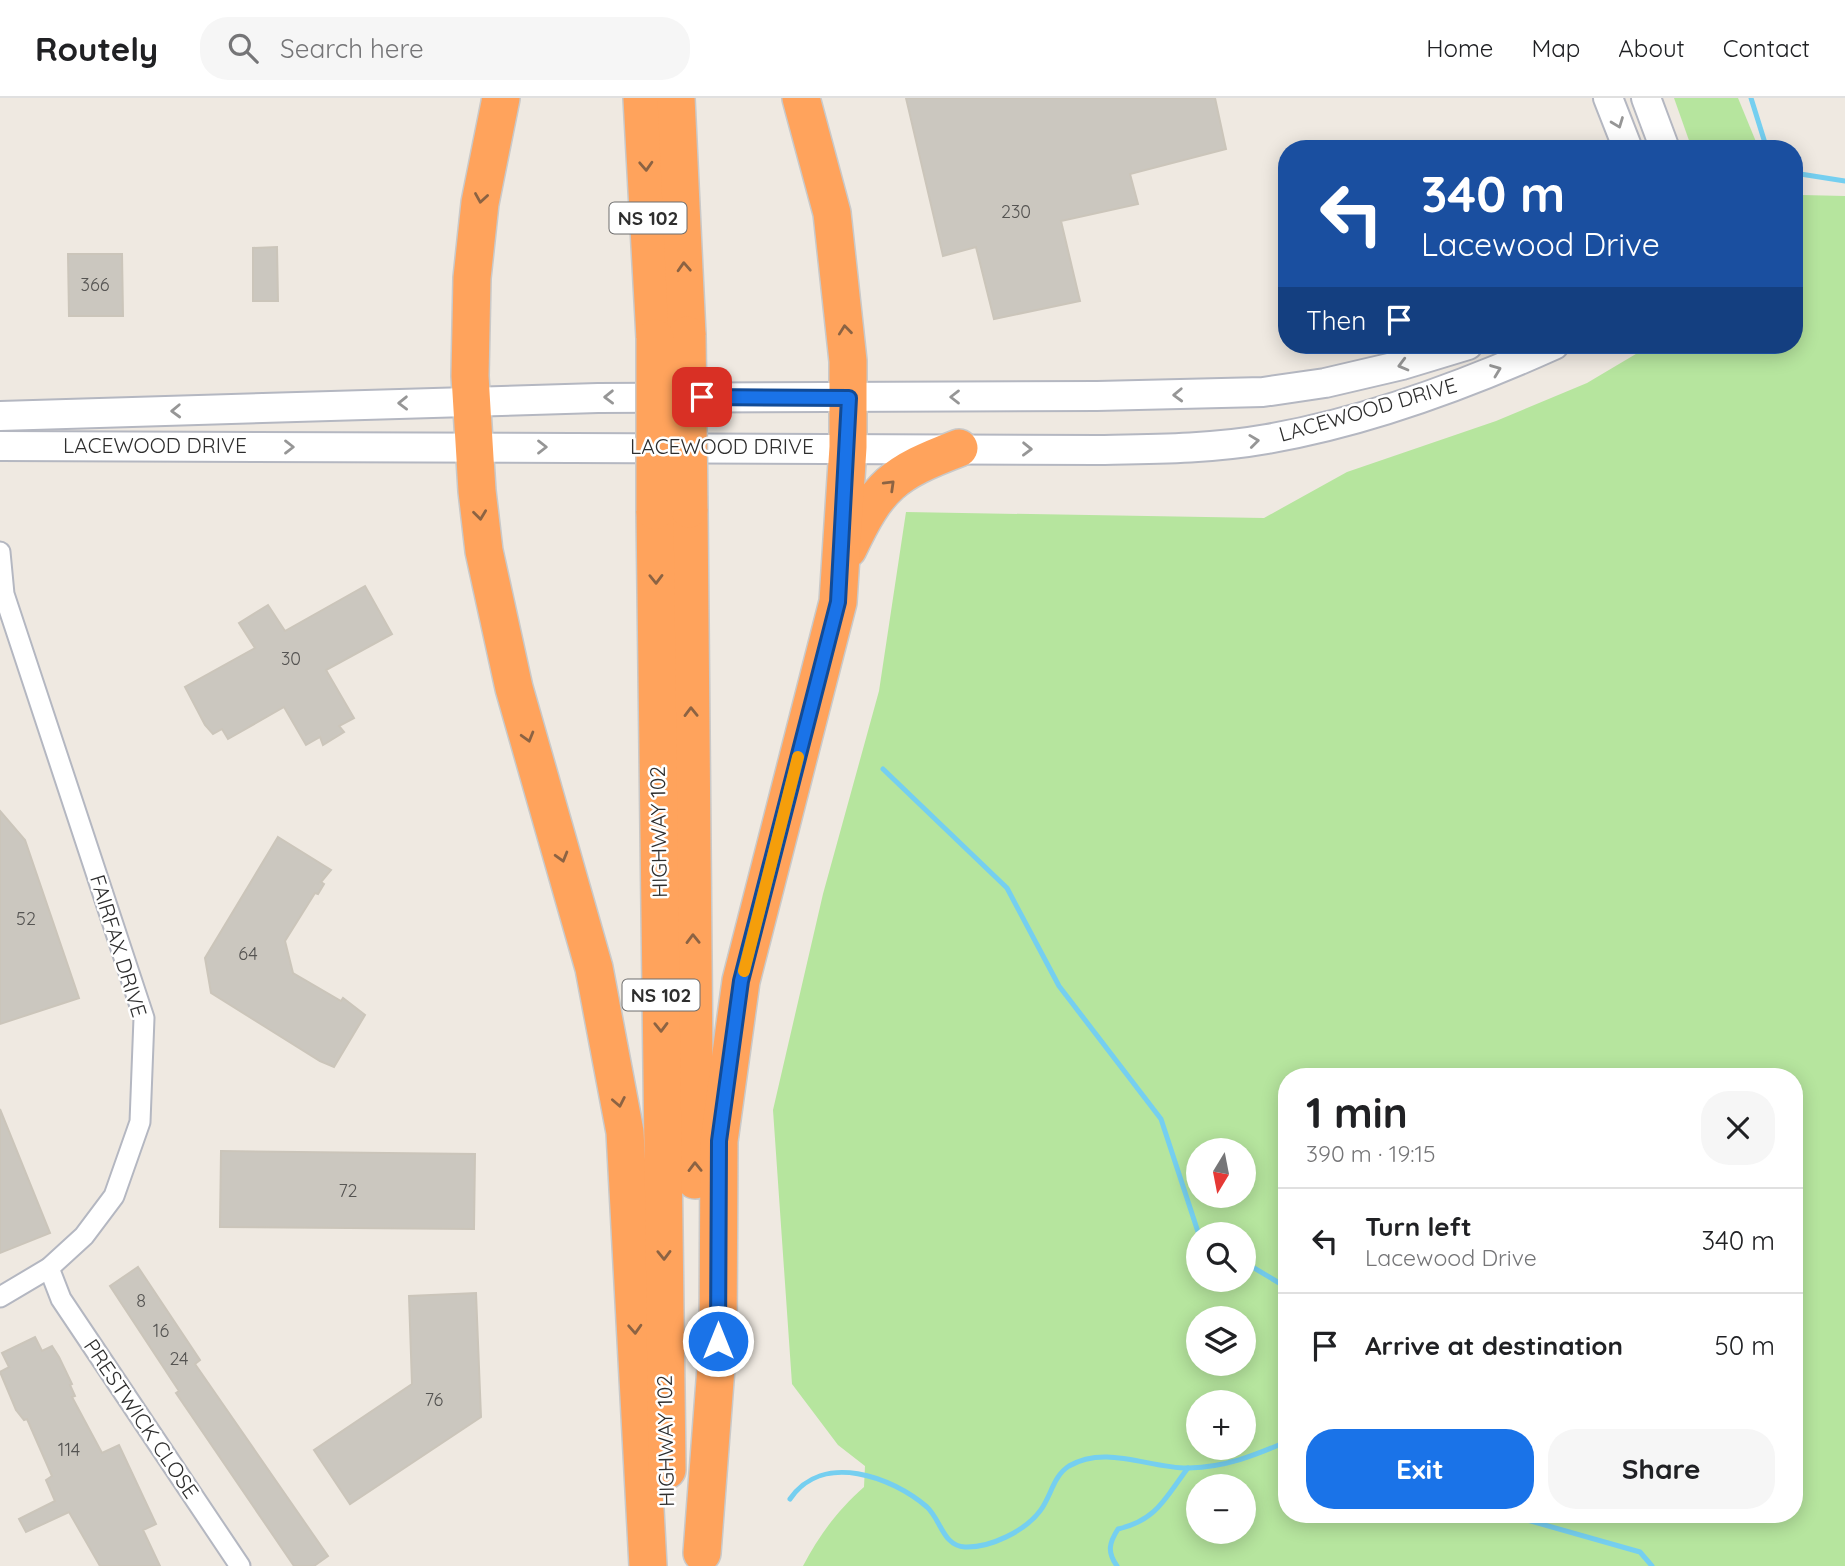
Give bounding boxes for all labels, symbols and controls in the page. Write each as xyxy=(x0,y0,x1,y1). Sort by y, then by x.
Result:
search box xyxy=(200,17,690,80)
text: Routely xyxy=(35,28,158,69)
icon: search xyxy=(224,29,262,67)
text: Search here xyxy=(280,32,424,65)
text: Home xyxy=(1426,33,1493,63)
text: Map xyxy=(1531,33,1580,63)
text: About xyxy=(1618,33,1685,63)
text: Contact xyxy=(1723,33,1810,63)
one-way arrow xyxy=(1610,117,1624,129)
one-way arrow xyxy=(638,161,653,172)
text: 340 m xyxy=(1421,163,1565,224)
icon: left xyxy=(1306,168,1397,259)
one-way arrow xyxy=(474,192,489,204)
house number: 230 xyxy=(1001,200,1031,223)
road number: NS 102 xyxy=(610,202,686,234)
text: Lacewood Drive xyxy=(1421,224,1660,264)
one-way arrow xyxy=(676,261,691,272)
house number: 366 xyxy=(81,273,110,296)
icon: arrive xyxy=(1380,301,1418,339)
text: Then xyxy=(1306,304,1366,337)
one-way arrow xyxy=(837,324,852,336)
one-way arrow xyxy=(1397,356,1409,371)
one-way arrow xyxy=(1489,365,1501,379)
pin xyxy=(672,367,732,427)
street label: LACEWOOD DRIVE xyxy=(1276,371,1460,447)
icon: arrive xyxy=(683,378,721,416)
one-way arrow xyxy=(1172,387,1183,402)
one-way arrow xyxy=(949,389,960,405)
one-way arrow xyxy=(604,390,615,405)
one-way arrow xyxy=(397,395,408,410)
one-way arrow xyxy=(170,404,181,419)
street label: LACEWOOD DRIVE xyxy=(63,432,247,458)
street label: LACEWOOD DRIVE xyxy=(630,433,814,459)
one-way arrow xyxy=(1248,433,1260,448)
one-way arrow xyxy=(284,439,294,455)
one-way arrow xyxy=(537,439,548,455)
one-way arrow xyxy=(1022,442,1033,457)
one-way arrow xyxy=(882,481,895,494)
one-way arrow xyxy=(472,509,487,521)
one-way arrow xyxy=(648,574,663,585)
house number: 30 xyxy=(281,647,301,670)
one-way arrow xyxy=(683,706,699,716)
one-way arrow xyxy=(520,731,534,743)
street label: HIGHWAY 102 xyxy=(644,766,672,898)
one-way arrow xyxy=(553,851,568,863)
street label: FAIRFAX DRIVE xyxy=(85,871,153,1020)
house number: 52 xyxy=(16,907,36,930)
one-way arrow xyxy=(685,933,701,944)
house number: 64 xyxy=(238,942,258,965)
road number: NS 102 xyxy=(622,980,700,1010)
one-way arrow xyxy=(653,1023,669,1033)
text: 1 min xyxy=(1306,1086,1408,1139)
button: close xyxy=(1701,1091,1775,1165)
one-way arrow xyxy=(611,1096,626,1108)
north arrow xyxy=(1186,1138,1256,1208)
map controls xyxy=(1186,1138,1256,1544)
text: 390 m · 19:15 xyxy=(1306,1139,1436,1168)
one-way arrow xyxy=(687,1161,703,1171)
house number: 72 xyxy=(338,1179,358,1202)
text: Turn left xyxy=(1365,1210,1472,1243)
button: search xyxy=(1186,1222,1256,1292)
icon: left xyxy=(1306,1222,1344,1260)
text: 340 m xyxy=(1701,1224,1775,1257)
text: Lacewood Drive xyxy=(1365,1243,1537,1272)
one-way arrow xyxy=(656,1250,672,1261)
house number: 8 xyxy=(136,1289,146,1312)
position arrow xyxy=(681,1304,755,1378)
button: layers xyxy=(1186,1306,1256,1376)
house number: 16 xyxy=(153,1319,169,1342)
one-way arrow xyxy=(628,1323,643,1334)
icon: arrive xyxy=(1306,1327,1344,1365)
text: Arrive at destination xyxy=(1365,1329,1623,1362)
text: 50 m xyxy=(1715,1329,1775,1362)
street label: PRESTWICK CLOSE xyxy=(79,1334,205,1503)
house number: 24 xyxy=(169,1347,189,1370)
street label: HIGHWAY 102 xyxy=(651,1375,679,1507)
house number: 76 xyxy=(425,1388,443,1411)
button: + xyxy=(1186,1390,1256,1460)
button: Exit xyxy=(1306,1429,1534,1509)
button: Share xyxy=(1548,1429,1775,1509)
house number: 114 xyxy=(58,1438,80,1461)
button: − xyxy=(1186,1474,1256,1544)

